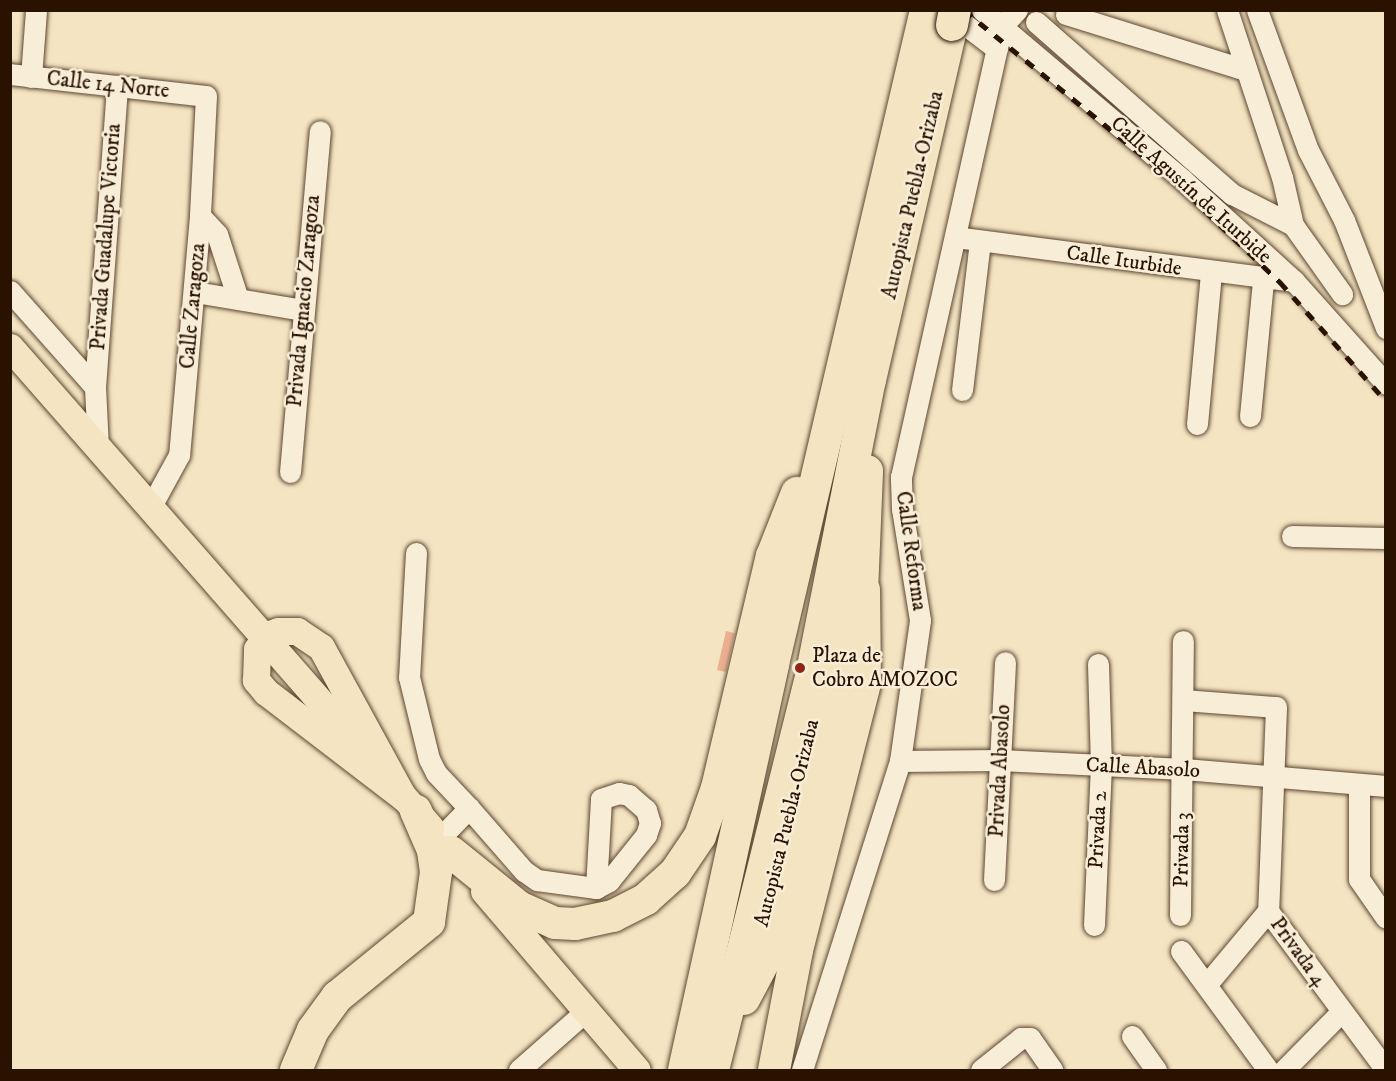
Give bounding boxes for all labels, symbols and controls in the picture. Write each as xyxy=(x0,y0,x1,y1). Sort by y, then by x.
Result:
street label: Calle 14 Norte xyxy=(45,66,171,104)
street label: Autopista Puebla-Orizaba xyxy=(877,88,949,302)
street label: Calle Agustín de Iturbide xyxy=(1105,111,1277,269)
street label: Privada Guadalupe Victoria xyxy=(86,123,126,351)
street label: Privada Ignacio Zaragoza xyxy=(282,194,326,408)
street label: Calle Iturbide xyxy=(1065,240,1183,282)
street label: Calle Zaragoza xyxy=(175,242,211,370)
street label: Calle Reforma xyxy=(890,490,932,612)
place label: Plaza de Cobro AMOZOC xyxy=(812,643,958,693)
marker: Plaza de Cobro AMOZOC xyxy=(793,661,807,675)
street label: Privada Abasolo xyxy=(984,704,1016,838)
street label: Autopista Puebla-Orizaba xyxy=(749,717,825,929)
street label: Calle Abasolo xyxy=(1085,752,1201,784)
street label: Privada 2 xyxy=(1083,790,1113,870)
street label: Privada 3 xyxy=(1169,812,1195,888)
street label: Privada 4 xyxy=(1264,912,1332,992)

